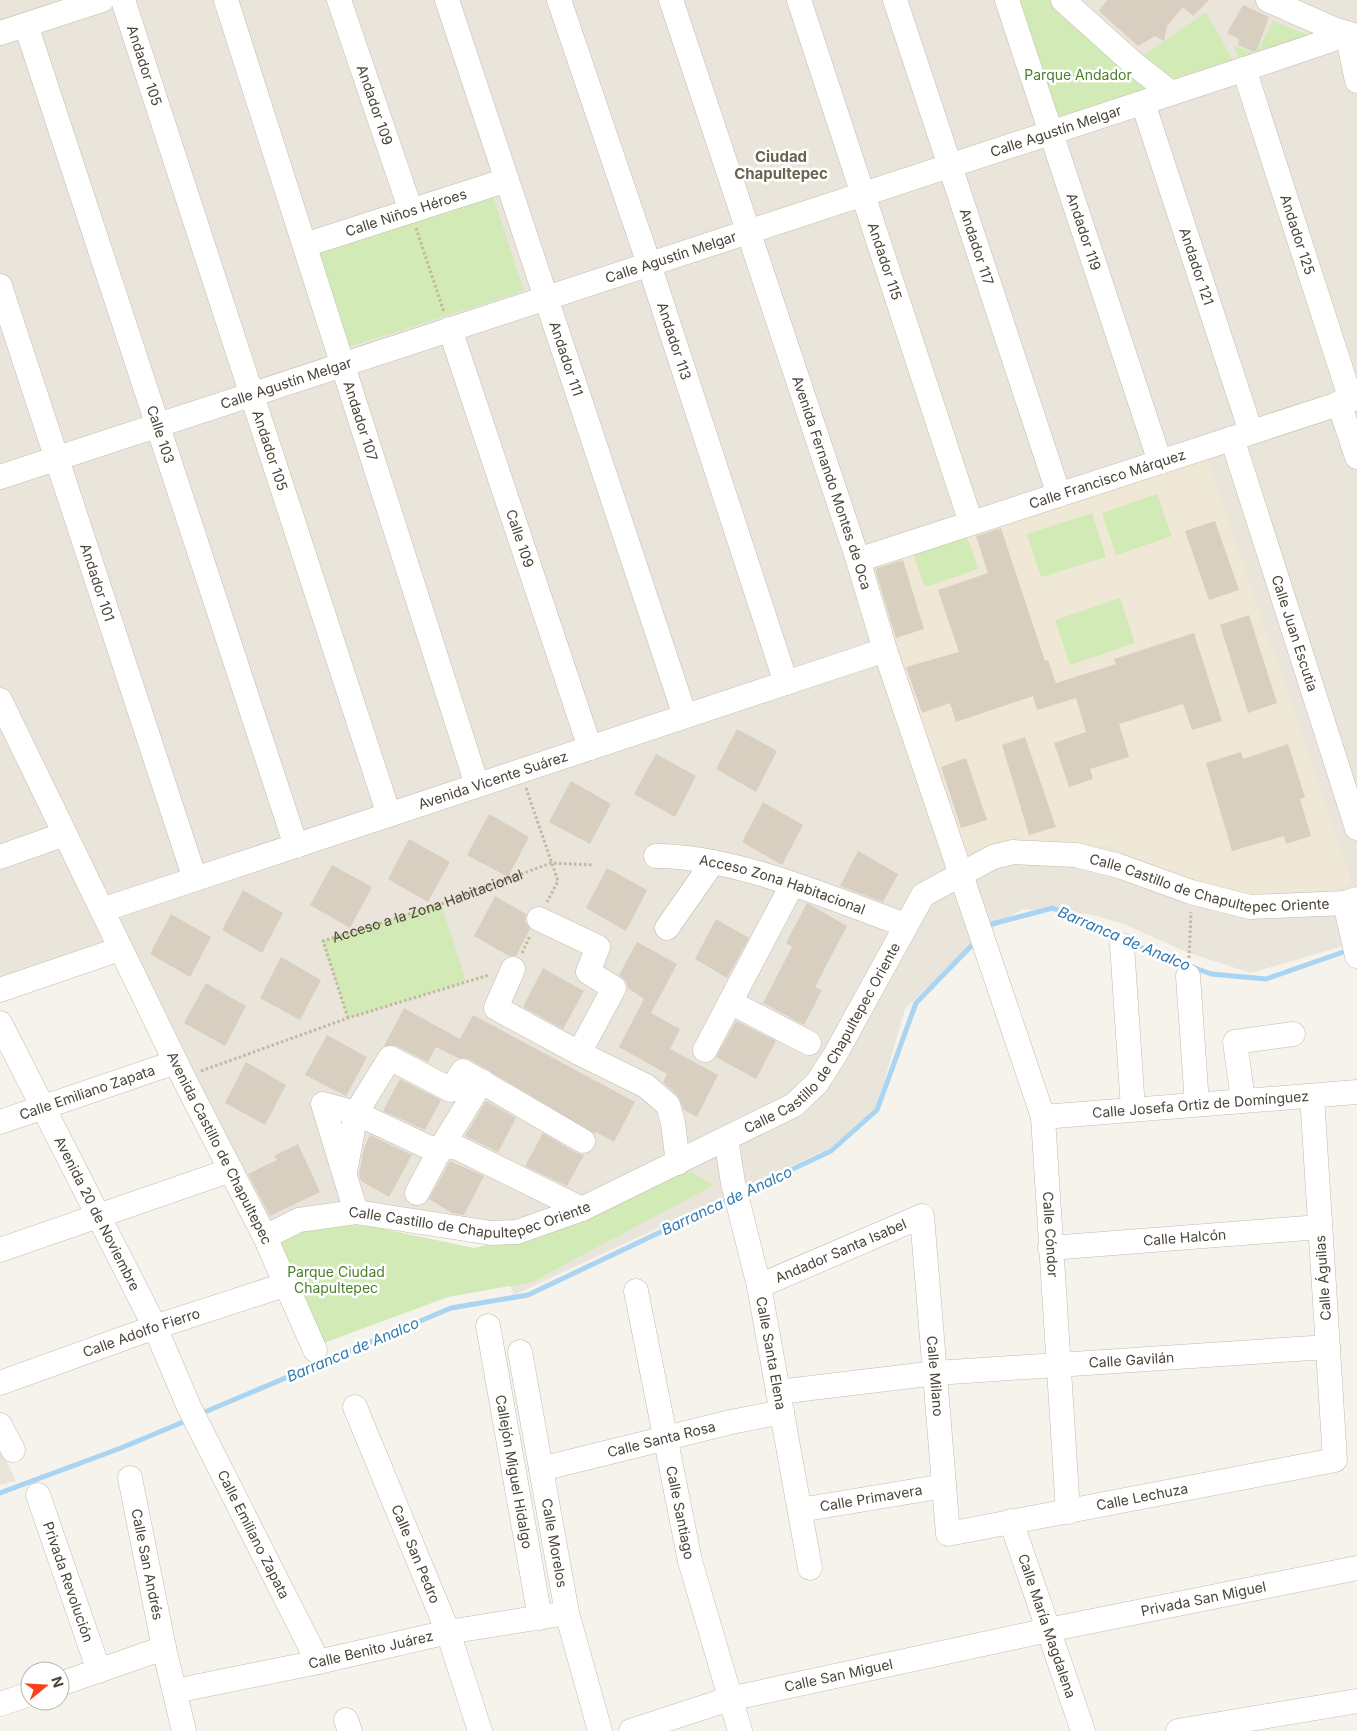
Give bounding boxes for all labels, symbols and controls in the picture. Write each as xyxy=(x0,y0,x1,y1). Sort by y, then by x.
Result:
street label: Andador 105 xyxy=(124,23,166,108)
street label: Andador 109 xyxy=(354,62,397,147)
park label: Parque Andador xyxy=(1024,66,1132,83)
street label: Calle Agustín Melgar xyxy=(988,101,1123,160)
district label: Ciudad Chapultepec xyxy=(734,147,828,183)
street label: Calle Niños Héroes xyxy=(343,185,469,240)
street label: Andador 119 xyxy=(1063,190,1105,272)
street label: Andador 125 xyxy=(1277,192,1319,277)
street label: Andador 117 xyxy=(957,206,998,287)
street label: Andador 115 xyxy=(865,220,906,302)
street label: Andador 121 xyxy=(1176,225,1218,307)
street label: Calle Agustín Melgar xyxy=(603,227,739,286)
street label: Andador 113 xyxy=(654,300,695,382)
street label: Andador 111 xyxy=(546,319,587,398)
street label: Calle Agustín Melgar xyxy=(218,353,354,412)
street label: Avenida Fernando Montes de Oca xyxy=(789,374,875,592)
street label: Andador 107 xyxy=(340,379,382,463)
street label: Calle 103 xyxy=(144,403,179,466)
street label: Andador 105 xyxy=(249,408,292,493)
street label: Calle Francisco Márquez xyxy=(1027,445,1187,512)
street label: Calle 109 xyxy=(503,507,538,570)
street label: Andador 101 xyxy=(77,541,119,623)
street label: Calle Juan Escutia xyxy=(1268,573,1322,693)
street label: Avenida Vicente Suárez xyxy=(416,747,570,812)
street label: Calle Castillo de Chapultepec Oriente xyxy=(1088,850,1330,915)
street label: Acceso Zona Habitacional xyxy=(698,851,868,918)
street label: Acceso a la Zona Habitacional xyxy=(330,865,525,946)
water label: Barranca de Analco xyxy=(1055,902,1193,975)
street label: Calle Castillo de Chapultepec Oriente xyxy=(741,939,903,1136)
street label: Avenida Castillo de Chapultepec xyxy=(164,1049,276,1247)
street label: Calle Emiliano Zapata xyxy=(17,1061,157,1123)
street label: Calle Josefa Ortiz de Domínguez xyxy=(1091,1087,1309,1121)
street label: Avenida 20 de Noviembre xyxy=(51,1133,144,1293)
water label: Barranca de Analco xyxy=(658,1162,795,1239)
street label: Calle Cóndor xyxy=(1040,1191,1062,1278)
street label: Calle Castillo de Chapultepec Oriente xyxy=(348,1197,593,1241)
street label: Andador Santa Isabel xyxy=(772,1215,909,1286)
street label: Calle Halcón xyxy=(1142,1225,1227,1249)
street label: Calle Águilas xyxy=(1311,1235,1334,1321)
park label: Parque Ciudad Chapultepec xyxy=(287,1263,385,1296)
street label: Calle Santa Elena xyxy=(753,1295,790,1411)
street label: Calle Adolfo Fierro xyxy=(80,1304,202,1360)
water label: Barranca de Analco xyxy=(284,1313,422,1386)
street label: Calle Milano xyxy=(924,1335,947,1417)
street label: Calle Gavilán xyxy=(1088,1348,1175,1371)
street label: Callejón Miguel Hidalgo xyxy=(492,1393,536,1550)
street label: Calle Santa Rosa xyxy=(605,1417,717,1460)
street label: Calle Santiago xyxy=(663,1464,698,1561)
street label: Calle Emiliano Zapata xyxy=(214,1467,294,1602)
street label: Calle Lechuza xyxy=(1095,1479,1189,1514)
street label: Calle Primavera xyxy=(818,1481,923,1515)
street label: Calle Morelos xyxy=(538,1497,571,1589)
street label: Calle San Pedro xyxy=(388,1502,444,1606)
street label: Calle San Andrés xyxy=(128,1507,167,1621)
street label: Privada Revolución xyxy=(40,1519,97,1644)
street label: Calle María Magdalena xyxy=(1015,1551,1080,1700)
street label: Privada San Miguel xyxy=(1139,1577,1268,1619)
street label: Calle Benito Juárez xyxy=(307,1627,435,1672)
street label: Calle San Miguel xyxy=(782,1655,894,1695)
north arrow xyxy=(20,1661,70,1711)
text: N xyxy=(48,1674,68,1690)

